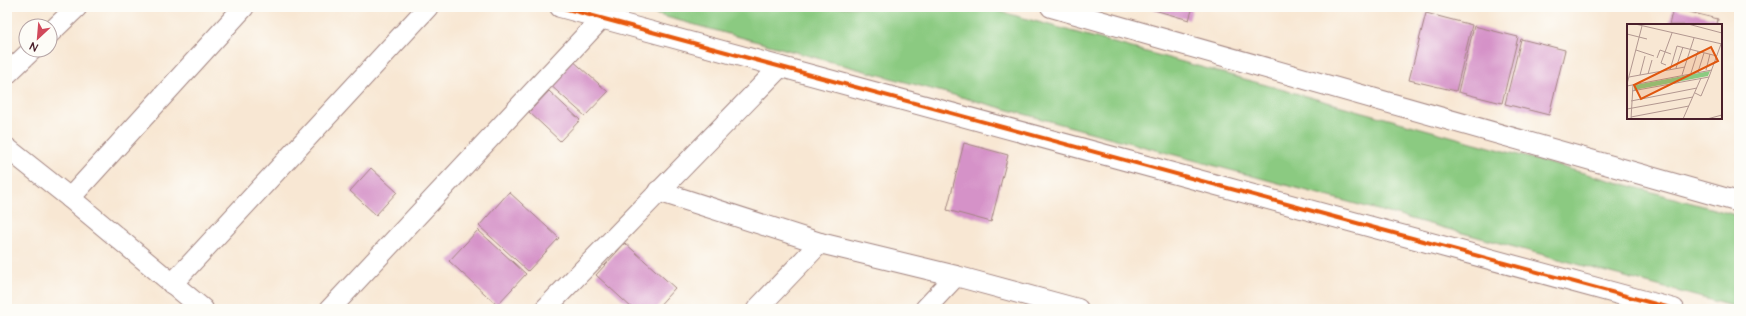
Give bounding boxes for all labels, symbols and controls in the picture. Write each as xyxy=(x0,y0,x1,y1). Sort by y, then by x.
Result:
north arrow xyxy=(18,18,58,58)
inset map xyxy=(1627,24,1722,119)
text: N xyxy=(27,38,40,55)

